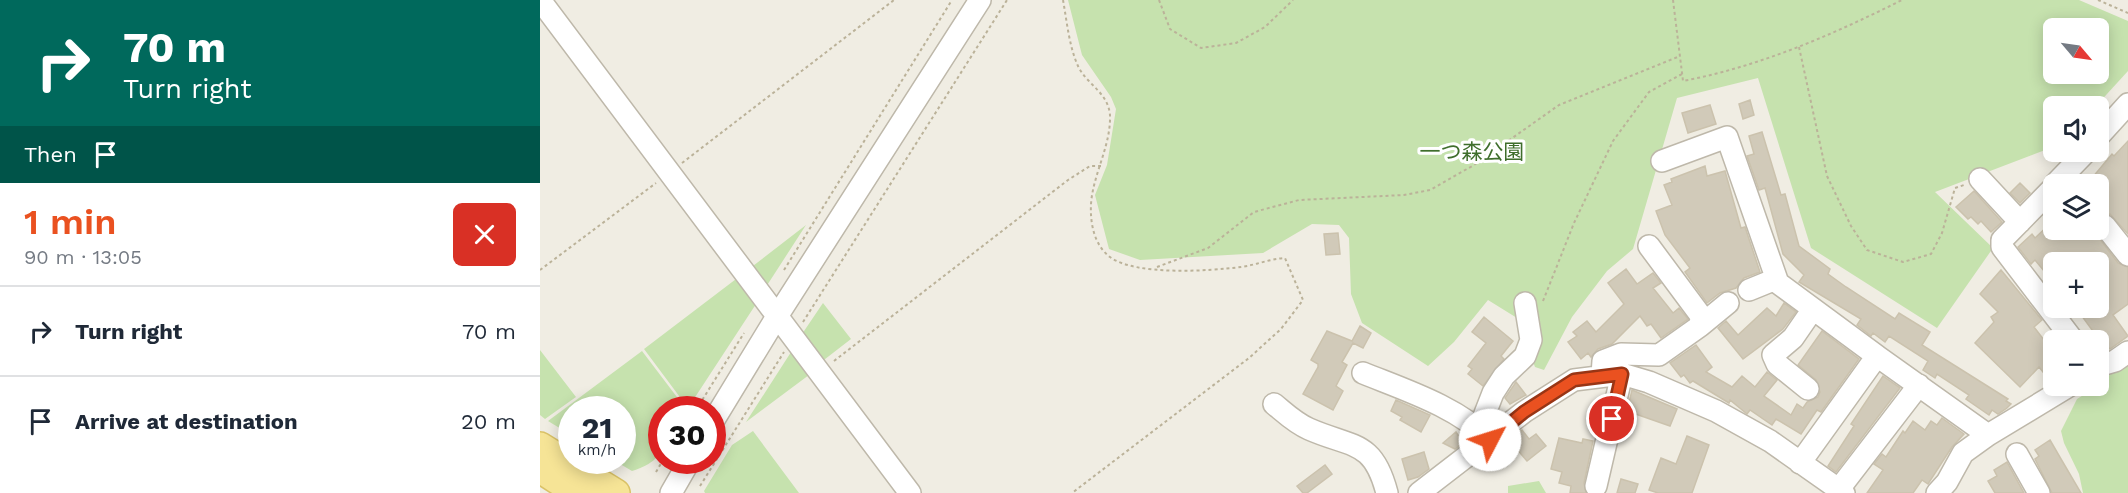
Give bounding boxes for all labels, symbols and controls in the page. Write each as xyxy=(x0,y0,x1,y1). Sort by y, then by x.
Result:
north arrow xyxy=(2043,18,2109,84)
map controls xyxy=(2043,18,2109,396)
text: 70 m xyxy=(123,23,226,72)
icon: right xyxy=(24,24,102,102)
text: Turn right xyxy=(123,73,252,105)
button: sound xyxy=(2043,96,2109,162)
icon: arrive xyxy=(89,138,122,171)
park label: 一つ森公園 xyxy=(1420,139,1525,164)
text: Then xyxy=(24,142,77,167)
button: layers xyxy=(2043,174,2109,240)
text: 1 min xyxy=(24,201,116,243)
button: close xyxy=(453,203,516,266)
text: 90 m · 13:05 xyxy=(24,245,142,269)
button: + xyxy=(2043,252,2109,318)
icon: right xyxy=(24,315,57,348)
text: Turn right xyxy=(75,319,182,344)
text: 70 m xyxy=(462,319,516,344)
button: − xyxy=(2043,330,2109,396)
pin xyxy=(1586,393,1637,444)
speed limit sign: 30 xyxy=(648,396,726,474)
icon: arrive xyxy=(1595,402,1628,435)
icon: arrive xyxy=(24,405,57,438)
position arrow xyxy=(1458,408,1522,472)
text: Arrive at destination xyxy=(75,409,298,434)
text: 20 m xyxy=(461,409,516,434)
text: 21 xyxy=(582,410,612,445)
text: km/h xyxy=(578,441,616,459)

